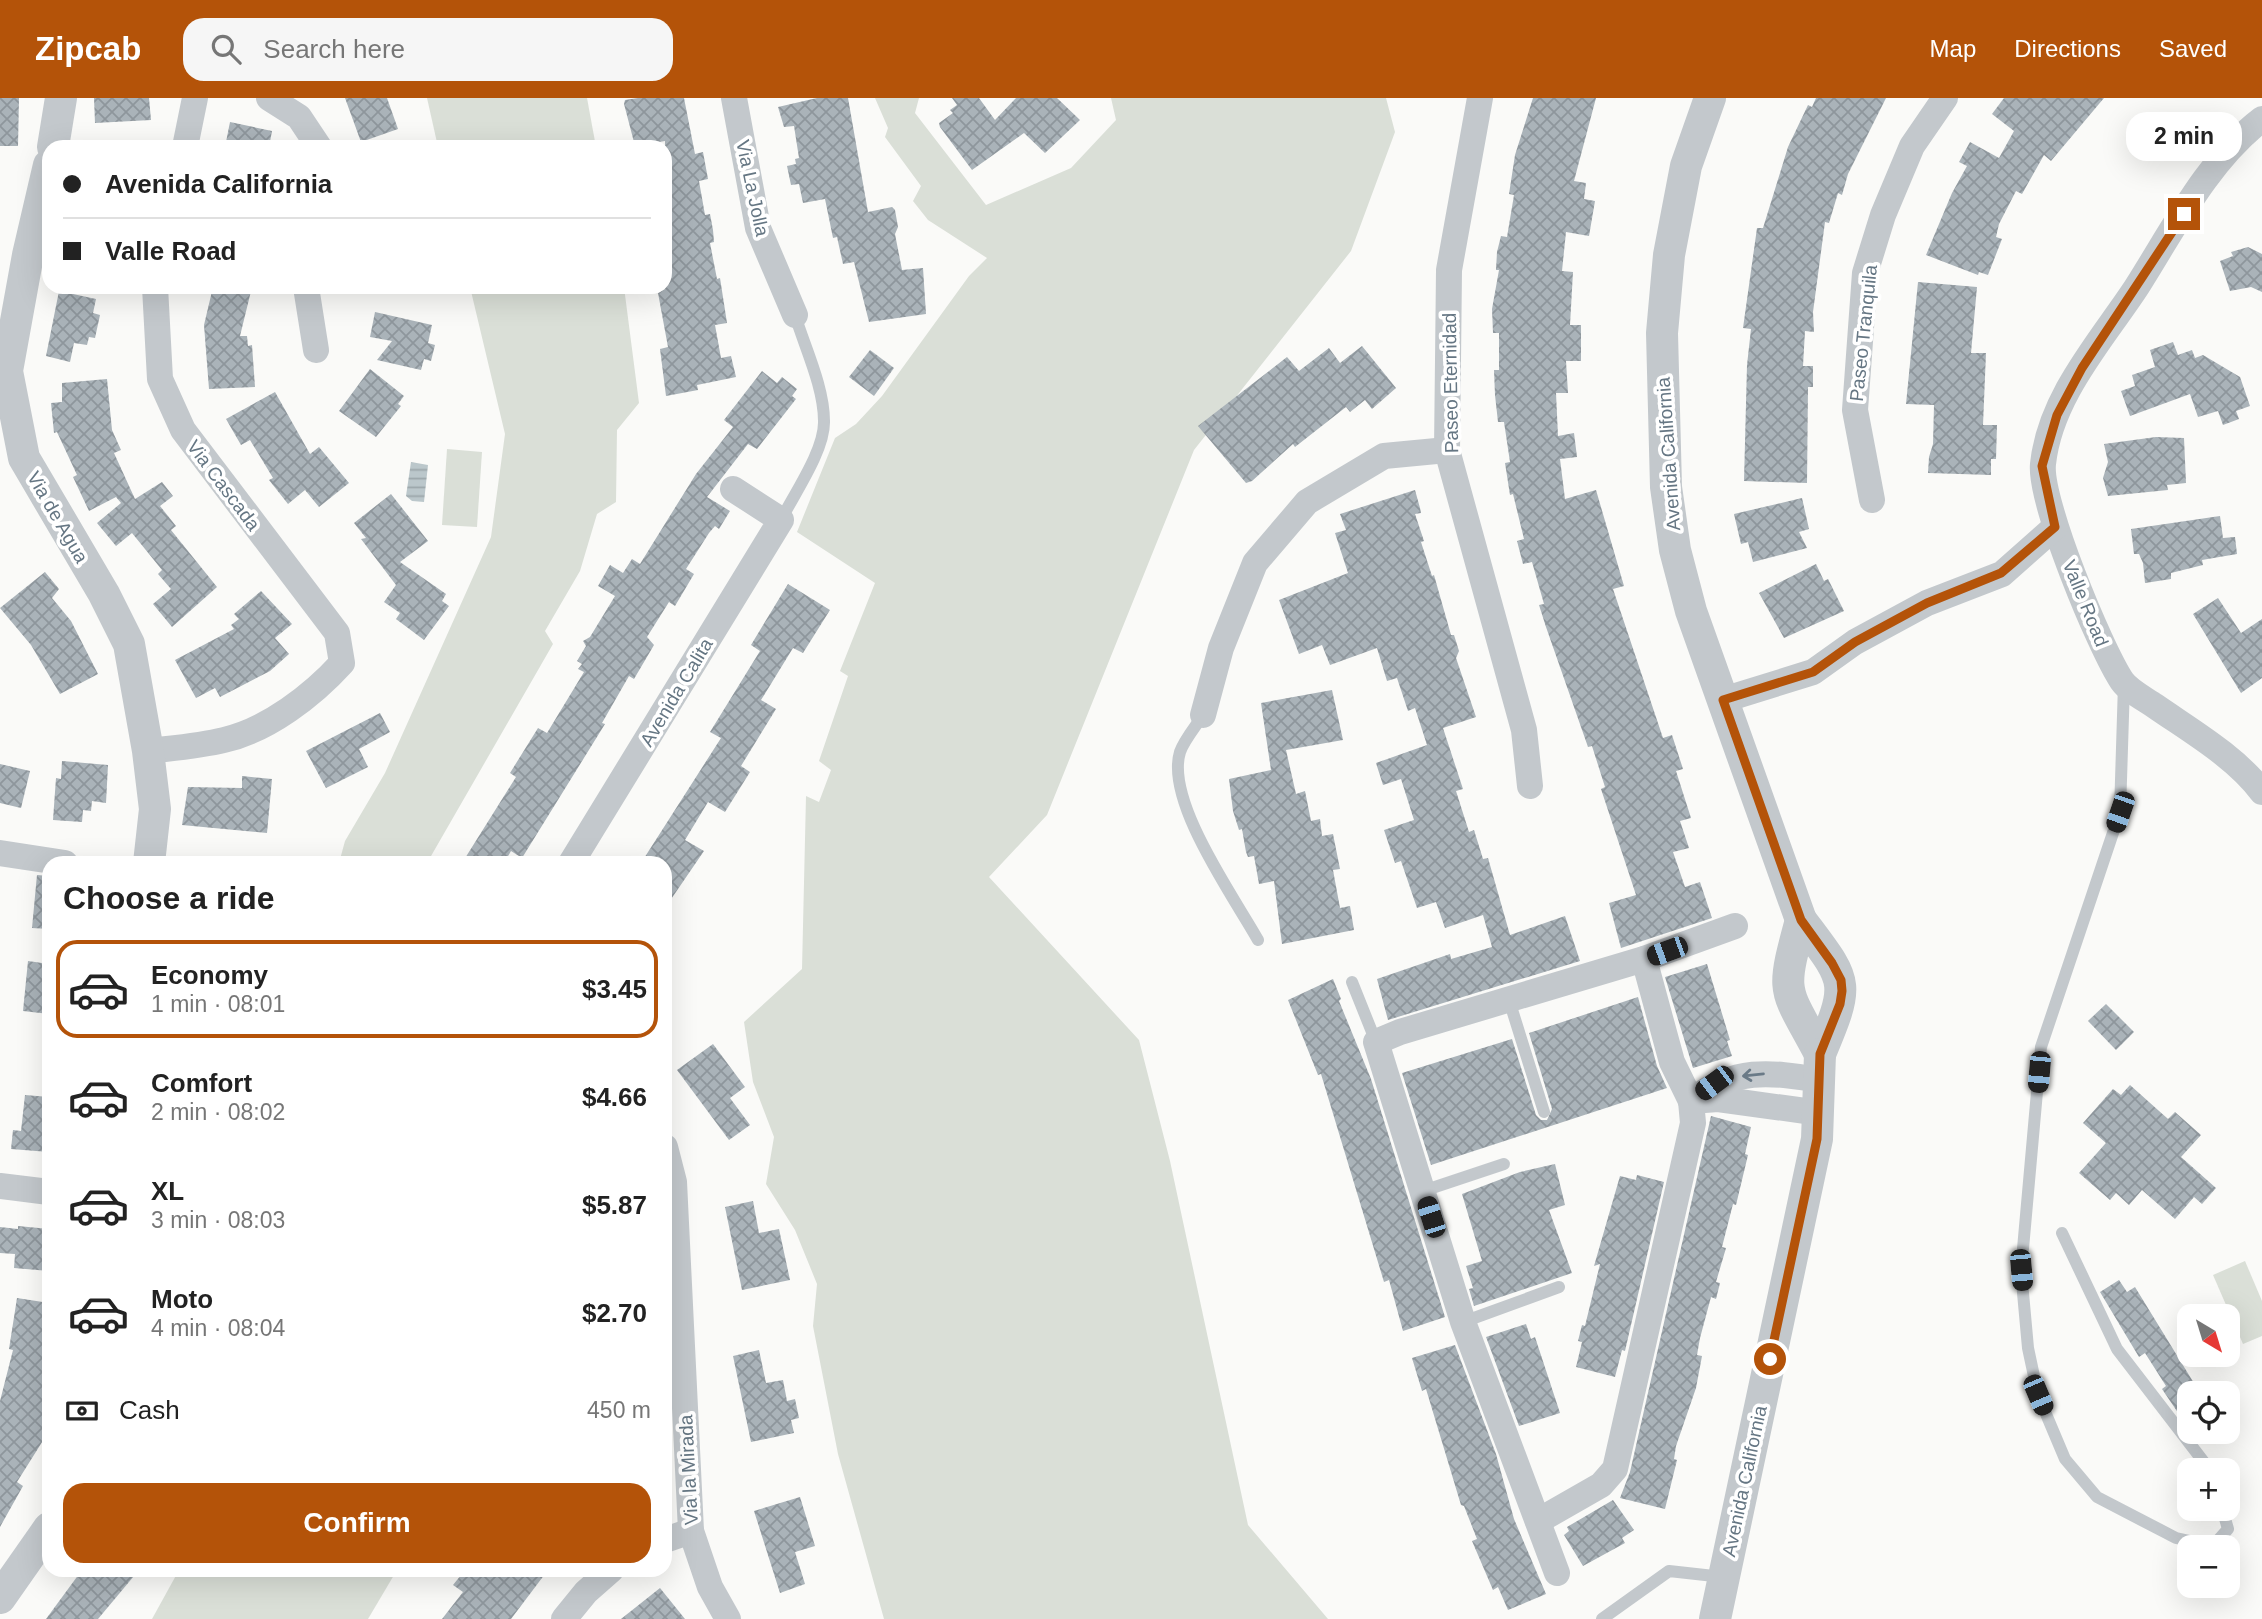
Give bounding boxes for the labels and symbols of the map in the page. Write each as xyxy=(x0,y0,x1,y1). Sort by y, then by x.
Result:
callout: 2 min xyxy=(2126,113,2242,162)
street label: Via La Jolla xyxy=(732,138,773,239)
route end xyxy=(2168,198,2200,230)
street label: Paseo Tranquila xyxy=(1846,263,1881,402)
street label: Paseo Eternidad xyxy=(1439,313,1462,453)
street label: Avenida California xyxy=(1653,376,1684,531)
street label: Via Cascada xyxy=(183,436,265,535)
street label: Via de Agua xyxy=(23,468,92,567)
street label: Valle Road xyxy=(2059,557,2112,650)
street label: Avenida Calita xyxy=(636,634,717,750)
car xyxy=(2104,789,2137,835)
car xyxy=(1644,934,1691,968)
car xyxy=(2027,1050,2052,1094)
car xyxy=(1691,1062,1738,1104)
one-way arrow xyxy=(1742,1069,1765,1082)
car xyxy=(1415,1194,1448,1240)
car xyxy=(2009,1248,2034,1292)
north arrow xyxy=(2177,1304,2240,1367)
route start xyxy=(1754,1343,1786,1375)
car xyxy=(2021,1372,2056,1418)
street label: Avenida California xyxy=(1718,1403,1771,1559)
street label: Via la Mirada xyxy=(675,1414,702,1526)

